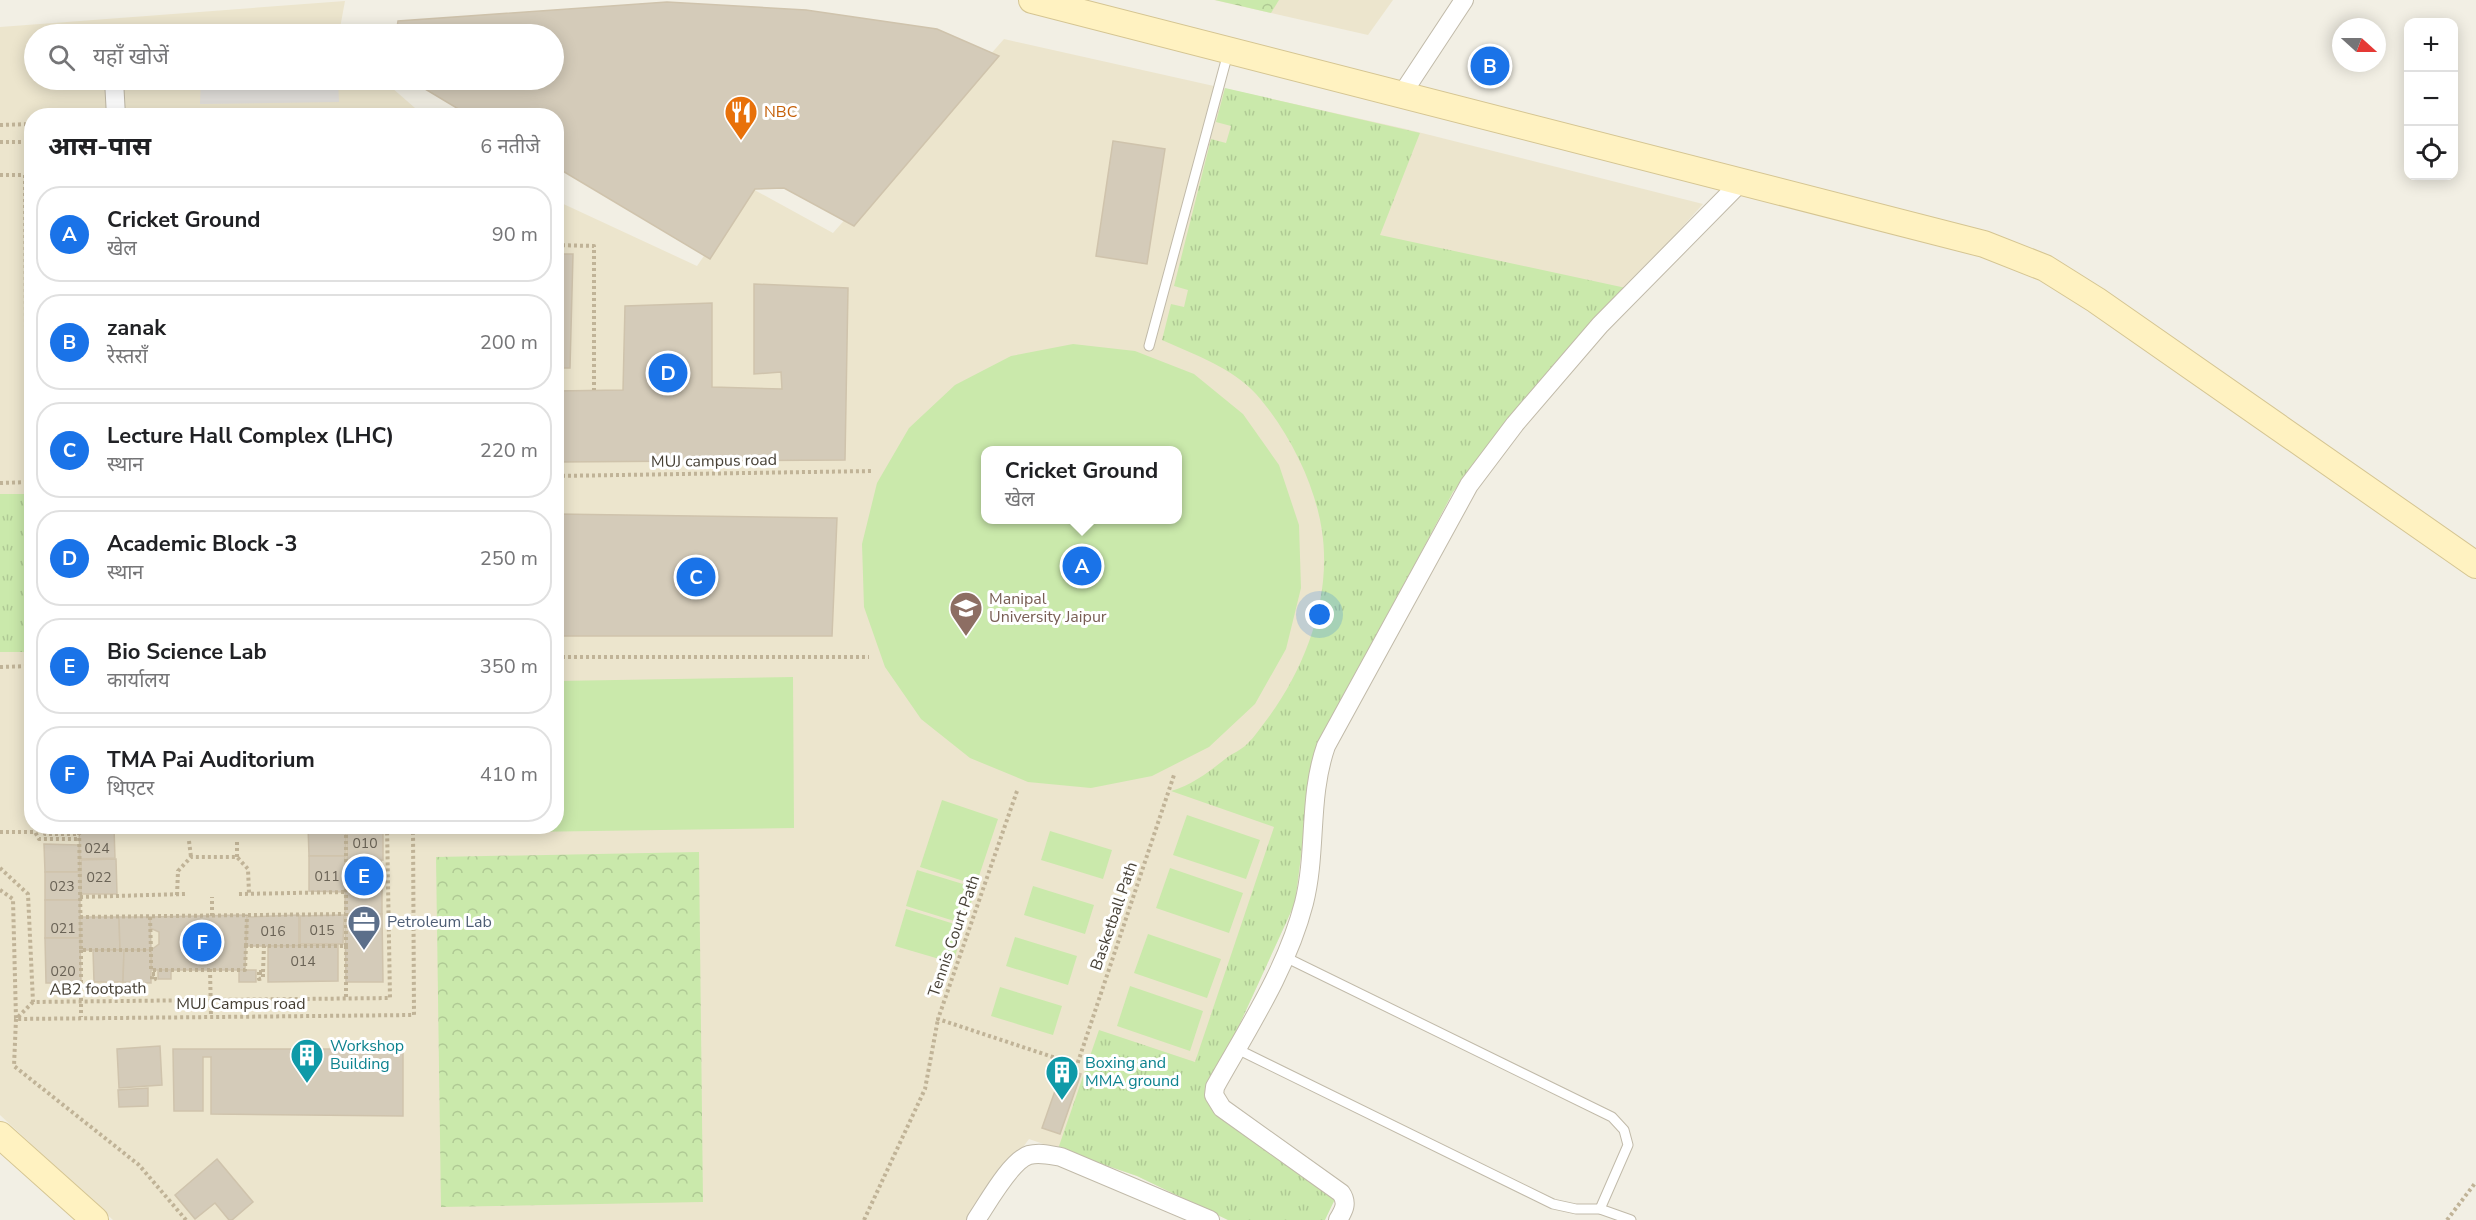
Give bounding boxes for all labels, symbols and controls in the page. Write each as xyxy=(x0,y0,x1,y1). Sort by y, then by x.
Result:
north arrow xyxy=(2332,18,2386,72)
map controls xyxy=(2404,18,2458,180)
button: + xyxy=(2404,18,2458,72)
search box xyxy=(24,24,564,90)
icon: search xyxy=(45,41,78,74)
text: यहाँ खोजें xyxy=(93,42,169,72)
pin: B xyxy=(1470,44,1510,88)
button: − xyxy=(2404,72,2458,126)
restaurant icon: NBC xyxy=(723,94,759,141)
place label: NBC xyxy=(764,101,798,123)
button: locate xyxy=(2404,126,2458,180)
text: आस-पास xyxy=(48,129,151,164)
text: 6 नतीजे xyxy=(480,133,540,160)
text: Cricket Ground xyxy=(107,205,261,235)
text: A xyxy=(62,221,77,248)
text: 90 m xyxy=(492,221,538,248)
text: खेल xyxy=(107,235,137,262)
text: zanak xyxy=(107,313,166,343)
text: B xyxy=(63,329,76,356)
text: 200 m xyxy=(480,329,538,356)
text: रेस्तराँ xyxy=(107,343,148,370)
pin: D xyxy=(648,350,688,395)
text: Lecture Hall Complex (LHC) xyxy=(107,421,394,451)
text: C xyxy=(63,437,76,464)
text: 220 m xyxy=(480,437,538,464)
popup xyxy=(981,446,1182,524)
street label: MUJ campus road xyxy=(651,449,777,473)
text: स्थान xyxy=(107,451,143,478)
text: Cricket Ground xyxy=(1005,456,1158,486)
text: खेल xyxy=(1005,486,1035,513)
text: Academic Block -3 xyxy=(107,529,298,559)
pin: A xyxy=(1062,544,1102,588)
text: D xyxy=(62,545,77,572)
text: 250 m xyxy=(480,545,538,572)
pin: C xyxy=(676,554,716,600)
text: स्थान xyxy=(107,559,143,586)
place label: Manipal University Jaipur xyxy=(989,588,1107,628)
school or university icon: Manipal University Jaipur xyxy=(948,590,984,637)
your location xyxy=(1305,600,1334,629)
text: Bio Science Lab xyxy=(107,637,267,667)
text: E xyxy=(64,653,75,680)
text: 350 m xyxy=(480,653,538,680)
text: कार्यालय xyxy=(107,667,169,694)
text: TMA Pai Auditorium xyxy=(107,745,315,775)
text: F xyxy=(64,761,75,788)
text: 410 m xyxy=(480,761,538,788)
text: थिएटर xyxy=(107,775,154,802)
house number: 010 xyxy=(352,834,378,853)
house number: 024 xyxy=(84,839,110,858)
pin: E xyxy=(344,854,384,898)
street label: Basketball Path xyxy=(1085,859,1143,973)
house number: 011 xyxy=(314,867,340,886)
house number: 022 xyxy=(86,868,112,887)
street label: Tennis Court Path xyxy=(923,872,985,1000)
house number: 023 xyxy=(49,877,75,896)
office icon: Petroleum Lab xyxy=(346,904,382,951)
place label: Petroleum Lab xyxy=(387,911,492,933)
house number: 021 xyxy=(50,919,76,938)
pin: F xyxy=(182,920,222,964)
house number: 015 xyxy=(309,921,335,940)
house number: 016 xyxy=(260,922,286,941)
house number: 014 xyxy=(290,952,316,971)
house number: 020 xyxy=(50,962,76,981)
street label: AB2 footpath xyxy=(49,977,147,1001)
street label: MUJ Campus road xyxy=(176,993,306,1015)
place label: Workshop Building xyxy=(330,1035,404,1075)
building icon: Workshop Building xyxy=(289,1037,325,1084)
place label: Boxing and MMA ground xyxy=(1085,1052,1179,1092)
building icon: Boxing and MMA ground xyxy=(1044,1054,1080,1101)

